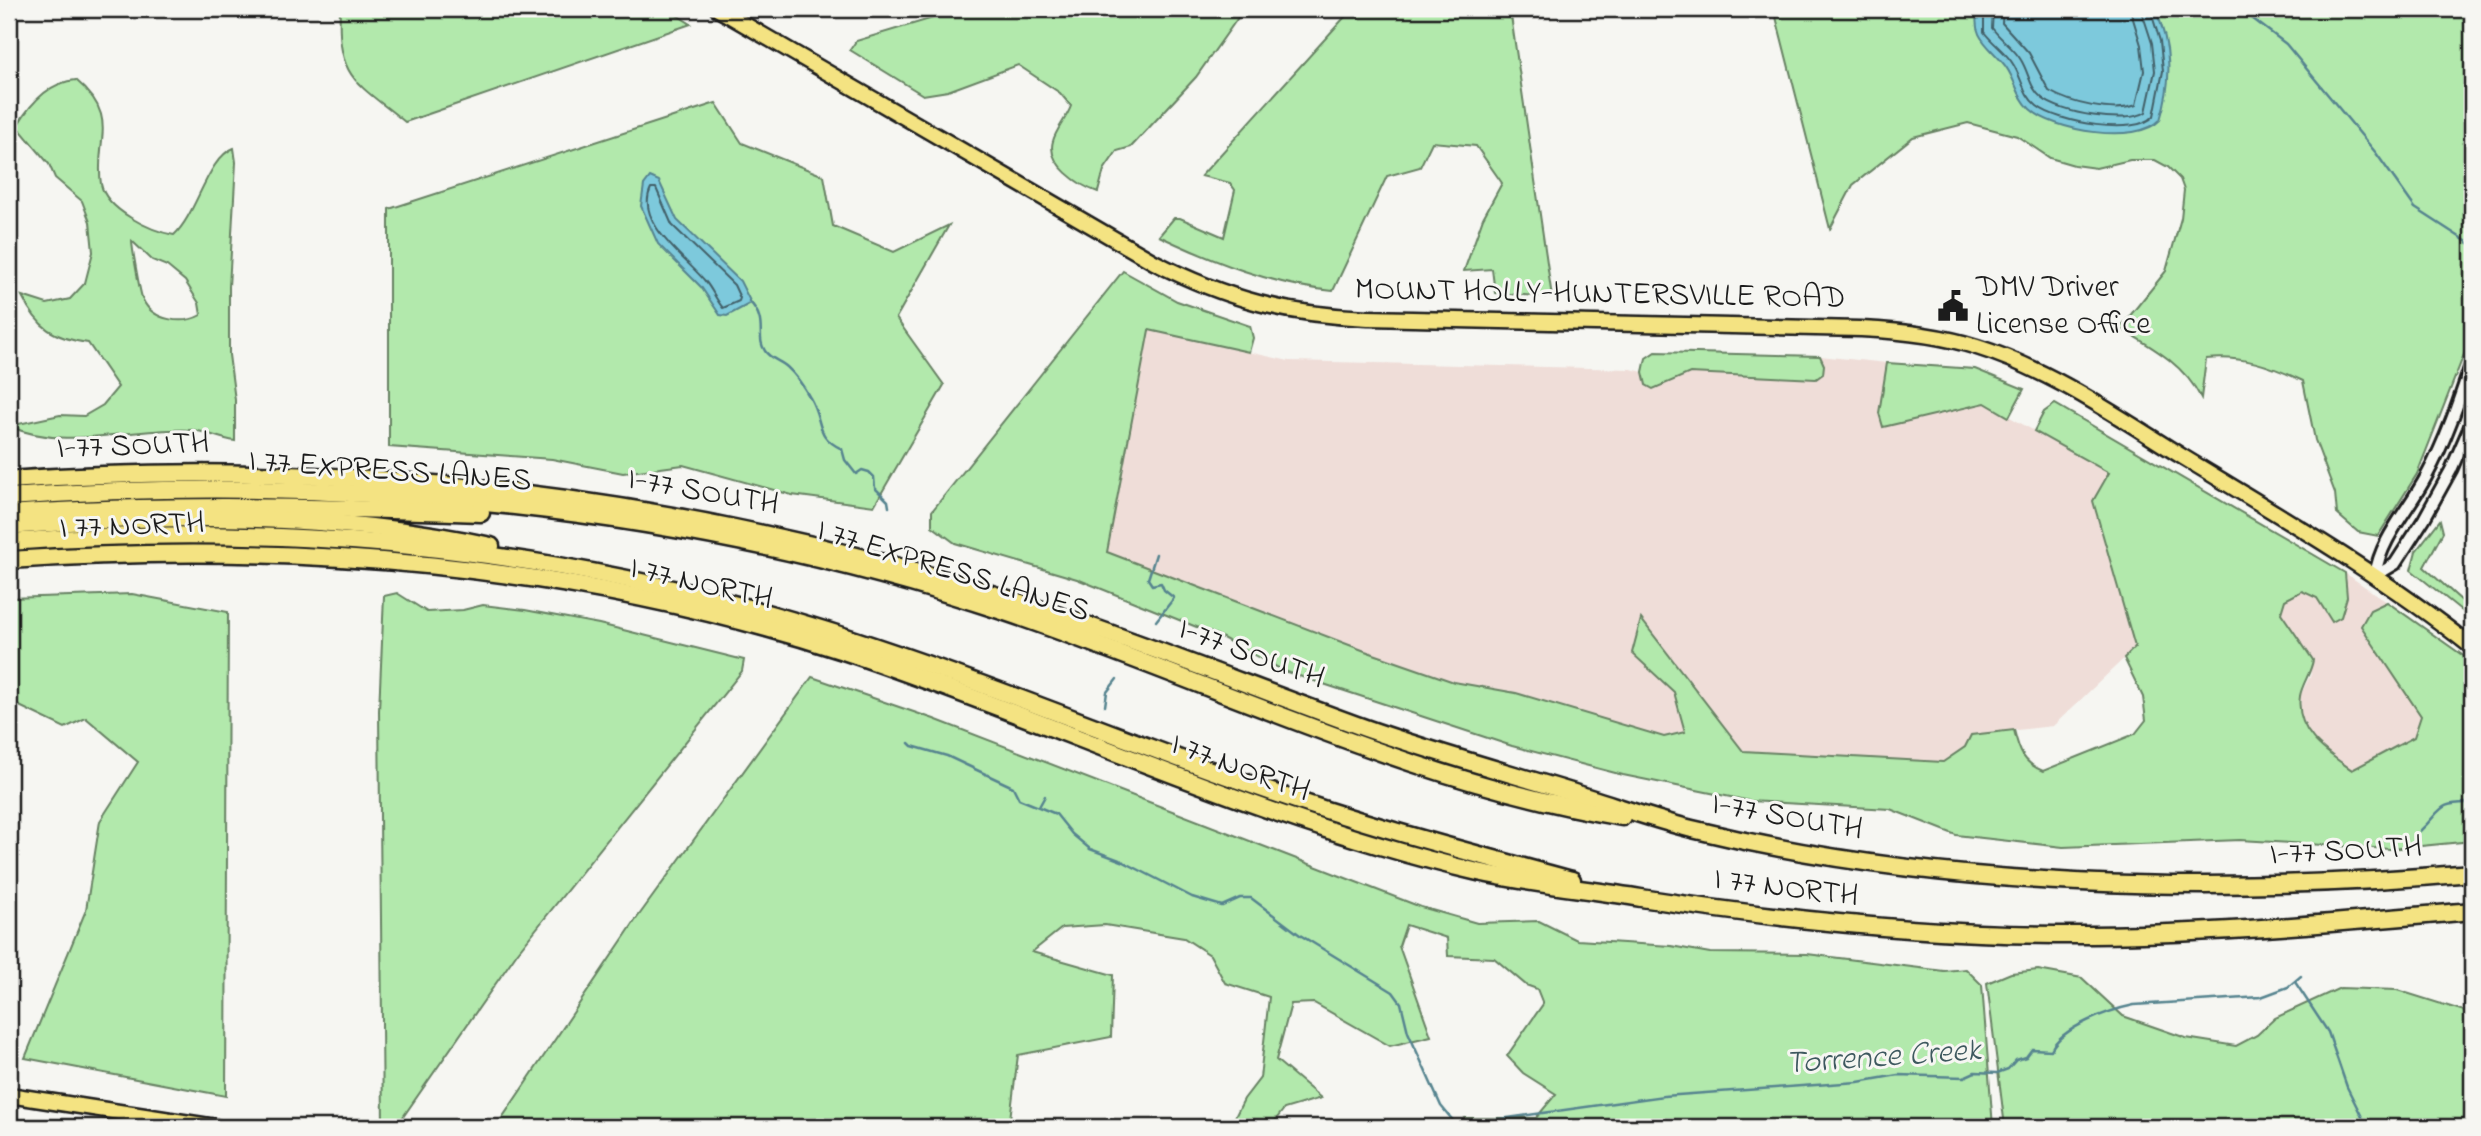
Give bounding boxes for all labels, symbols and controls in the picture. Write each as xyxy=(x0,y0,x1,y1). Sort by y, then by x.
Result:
place label: DMV Driver License Office xyxy=(1975,265,2151,349)
street label: MOUNT HOLLY-HUNTERSVILLE ROAD xyxy=(1354,267,1846,323)
public building icon: DMV Driver License Office xyxy=(1936,289,1970,323)
street label: I-77 SOUTH xyxy=(56,421,210,473)
street label: I 77 EXPRESS LANES xyxy=(247,439,533,505)
street label: I-77 SOUTH xyxy=(624,457,782,529)
street label: I 77 NORTH xyxy=(59,501,205,553)
street label: I 77 EXPRESS LANES xyxy=(811,508,1095,636)
street label: I 77 NORTH xyxy=(625,546,777,624)
street label: I-77 SOUTH xyxy=(1171,607,1331,703)
street label: I 77 NORTH xyxy=(1164,722,1316,816)
street label: I-77 SOUTH xyxy=(1708,782,1866,854)
street label: I-77 SOUTH xyxy=(2269,825,2423,879)
street label: I 77 NORTH xyxy=(1711,857,1861,921)
water label: Torrence Creek xyxy=(1783,1027,1984,1089)

